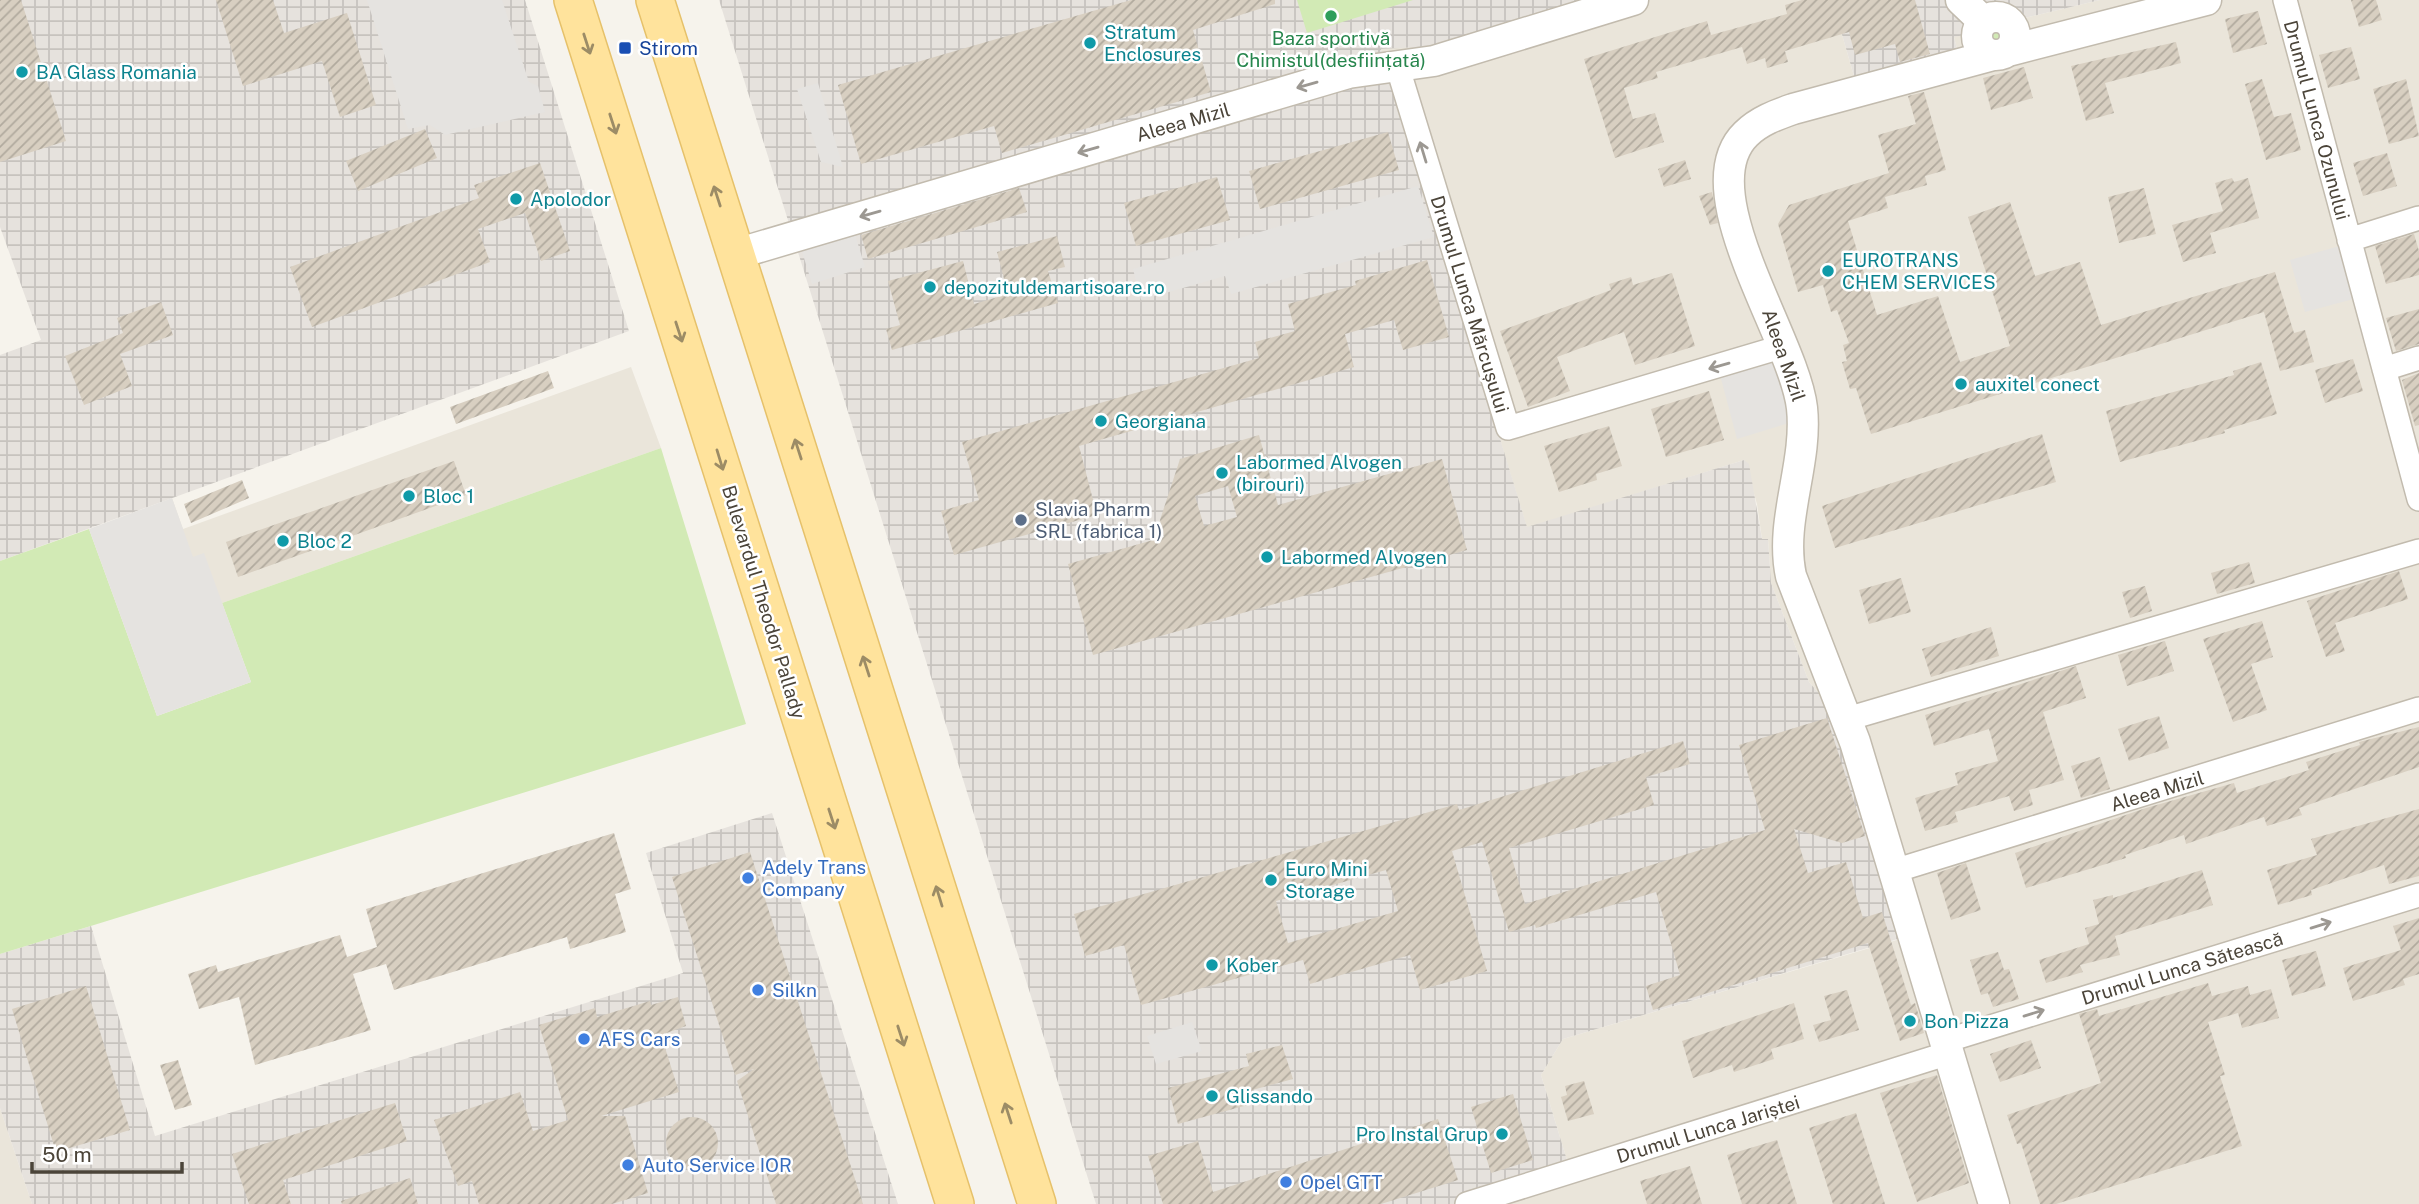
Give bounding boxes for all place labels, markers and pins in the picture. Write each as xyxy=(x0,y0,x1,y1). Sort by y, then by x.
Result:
marker: Baza sportivă Chimistul(desființată) xyxy=(1323,8,1339,24)
place label: Stratum Enclosures xyxy=(1104,21,1201,65)
place label: Baza sportivă Chimistul(desființată) xyxy=(1236,27,1426,71)
marker: Stratum Enclosures xyxy=(1082,35,1098,51)
place label: Stirom xyxy=(639,37,698,59)
marker: Stirom xyxy=(617,40,633,56)
place label: BA Glass Romania xyxy=(36,61,197,83)
marker: BA Glass Romania xyxy=(14,64,30,80)
place label: Apolodor xyxy=(530,188,611,210)
marker: Apolodor xyxy=(508,191,524,207)
place label: EUROTRANS CHEM SERVICES xyxy=(1842,249,1996,293)
marker: EUROTRANS CHEM SERVICES xyxy=(1820,263,1836,279)
place label: depozituldemartisoare.ro xyxy=(944,276,1165,298)
marker: depozituldemartisoare.ro xyxy=(922,279,938,295)
place label: auxitel conect xyxy=(1975,373,2100,395)
marker: auxitel conect xyxy=(1953,376,1969,392)
place label: Georgiana xyxy=(1115,410,1206,432)
marker: Georgiana xyxy=(1093,413,1109,429)
place label: Labormed Alvogen (birouri) xyxy=(1236,451,1402,495)
marker: Labormed Alvogen (birouri) xyxy=(1214,465,1230,481)
place label: Bloc 1 xyxy=(423,485,474,507)
marker: Bloc 1 xyxy=(401,488,417,504)
place label: Slavia Pharm SRL (fabrica 1) xyxy=(1035,498,1162,542)
marker: Slavia Pharm SRL (fabrica 1) xyxy=(1013,512,1029,528)
place label: Bloc 2 xyxy=(297,530,352,552)
marker: Bloc 2 xyxy=(275,533,291,549)
place label: Labormed Alvogen xyxy=(1281,546,1447,568)
marker: Labormed Alvogen xyxy=(1259,549,1275,565)
place label: Adely Trans Company xyxy=(762,856,866,900)
place label: Euro Mini Storage xyxy=(1285,858,1368,902)
marker: Adely Trans Company xyxy=(740,870,756,886)
marker: Euro Mini Storage xyxy=(1263,872,1279,888)
place label: Kober xyxy=(1226,954,1279,976)
marker: Kober xyxy=(1204,957,1220,973)
place label: Silkn xyxy=(772,979,817,1001)
marker: Silkn xyxy=(750,982,766,998)
place label: Bon Pizza xyxy=(1924,1010,2009,1032)
marker: Bon Pizza xyxy=(1902,1013,1918,1029)
place label: AFS Cars xyxy=(598,1028,680,1050)
marker: AFS Cars xyxy=(576,1031,592,1047)
place label: Glissando xyxy=(1226,1085,1313,1107)
marker: Glissando xyxy=(1204,1088,1220,1104)
place label: Pro Instal Grup xyxy=(1356,1123,1488,1145)
marker: Pro Instal Grup xyxy=(1494,1126,1510,1142)
place label: Auto Service IOR xyxy=(642,1154,792,1176)
marker: Auto Service IOR xyxy=(620,1157,636,1173)
place label: Opel GTT xyxy=(1300,1171,1382,1193)
marker: Opel GTT xyxy=(1278,1174,1294,1190)

